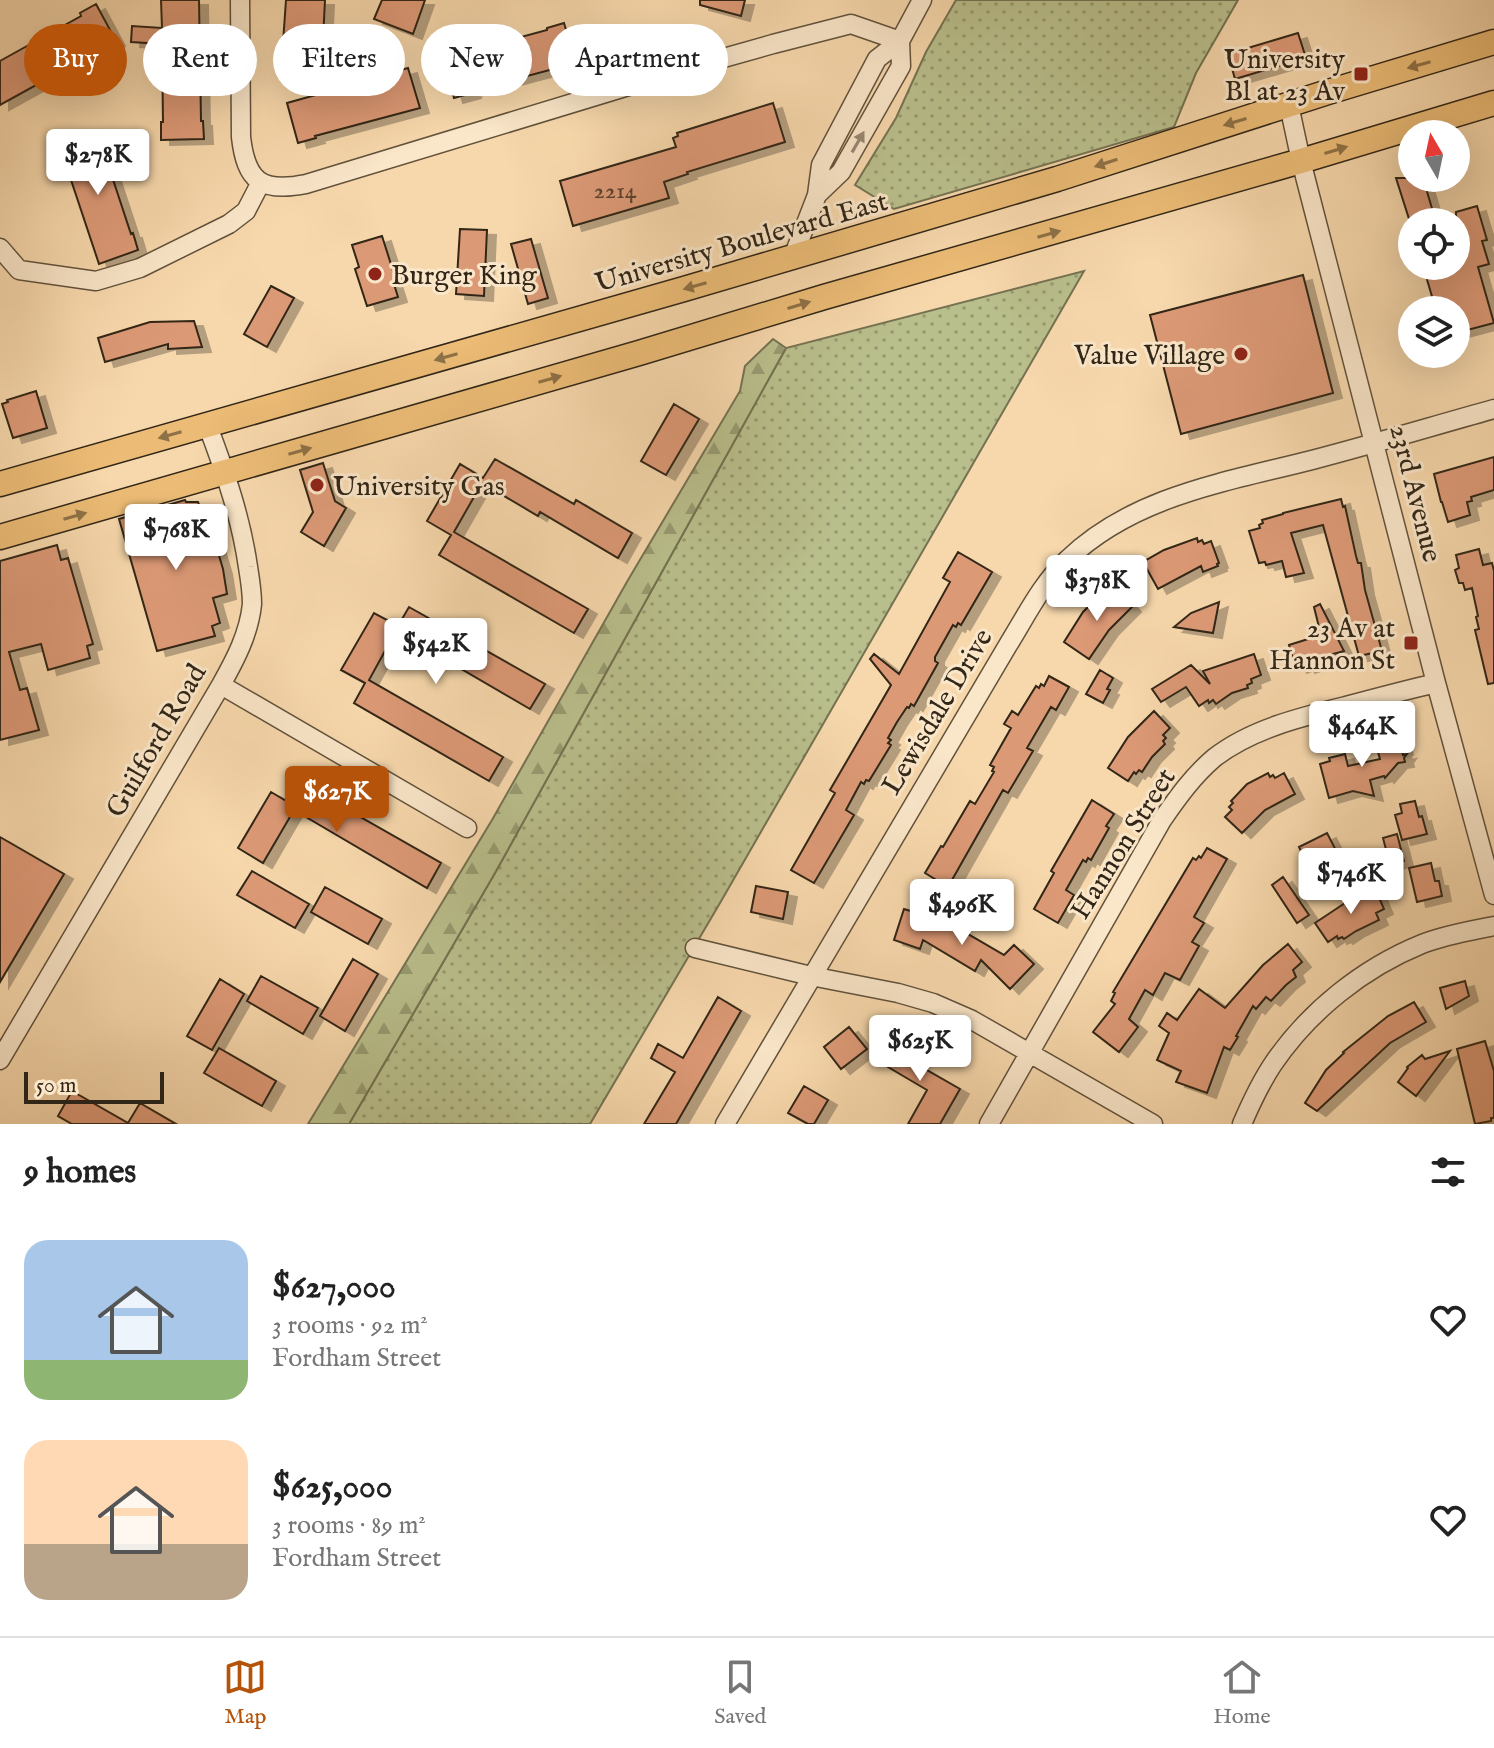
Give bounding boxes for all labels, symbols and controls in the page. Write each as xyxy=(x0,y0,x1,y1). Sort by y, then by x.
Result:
chip: Buy xyxy=(24,24,127,96)
chip: Rent xyxy=(143,24,257,96)
chip: Filters xyxy=(273,24,405,96)
chip: New xyxy=(421,24,532,96)
chip: Apartment xyxy=(548,24,728,96)
place label: University Bl at 23 Av xyxy=(1224,43,1346,110)
one-way arrow xyxy=(1407,59,1431,72)
marker: University Bl at 23 Av xyxy=(1352,65,1370,83)
one-way arrow xyxy=(1222,116,1246,129)
north arrow xyxy=(1398,120,1470,192)
map controls xyxy=(1398,120,1470,368)
pin: $278K xyxy=(42,129,154,197)
one-way arrow xyxy=(851,131,865,153)
text: $278K xyxy=(64,138,132,171)
one-way arrow xyxy=(1325,143,1349,156)
one-way arrow xyxy=(1093,158,1117,170)
house number: 2214 xyxy=(593,176,637,207)
street label: University Boulevard East xyxy=(591,185,892,302)
button: locate xyxy=(1398,208,1470,280)
one-way arrow xyxy=(1037,227,1062,239)
place label: Burger King xyxy=(391,259,537,294)
marker: Burger King xyxy=(366,265,384,283)
one-way arrow xyxy=(683,280,707,293)
button: layers xyxy=(1398,296,1470,368)
one-way arrow xyxy=(788,298,812,311)
place label: Value Village xyxy=(1073,339,1225,374)
marker: Value Village xyxy=(1232,345,1250,363)
one-way arrow xyxy=(433,352,458,364)
one-way arrow xyxy=(538,372,562,385)
street label: 23rd Avenue xyxy=(1381,421,1449,566)
one-way arrow xyxy=(158,429,182,442)
one-way arrow xyxy=(289,444,313,457)
place label: University Gas xyxy=(333,470,505,505)
marker: University Gas xyxy=(308,476,326,494)
pin: $768K xyxy=(120,504,232,572)
one-way arrow xyxy=(64,509,88,522)
text: $768K xyxy=(143,513,209,546)
pin: $378K xyxy=(1041,555,1153,623)
text: $378K xyxy=(1064,564,1130,597)
place label: 23 Av at Hannon St xyxy=(1269,612,1395,679)
pin: $542K xyxy=(380,618,492,686)
street label: Lewisdale Drive xyxy=(875,623,1001,802)
text: $542K xyxy=(402,627,470,660)
marker: 23 Av at Hannon St xyxy=(1402,634,1420,652)
street label: Guilford Road xyxy=(99,658,215,824)
pin: $464K xyxy=(1306,701,1418,769)
text: $464K xyxy=(1327,710,1397,743)
street label: Hannon Street xyxy=(1064,762,1185,926)
pin: $627K xyxy=(281,766,393,834)
text: $627K xyxy=(303,775,371,808)
pin: $746K xyxy=(1295,848,1407,916)
text: $746K xyxy=(1317,857,1386,890)
pin: $496K xyxy=(906,879,1018,947)
text: $496K xyxy=(928,888,996,921)
pin: $625K xyxy=(864,1015,976,1083)
text: $625K xyxy=(887,1024,953,1057)
scale bar xyxy=(24,1068,164,1104)
text: 50 m xyxy=(36,1072,77,1100)
icon: filters xyxy=(1426,1150,1470,1194)
text: 9 homes xyxy=(24,1151,136,1194)
text: $627,000 xyxy=(272,1266,396,1309)
icon: home xyxy=(88,1272,184,1368)
icon: heart xyxy=(1426,1298,1470,1342)
text: 3 rooms · 92 m² xyxy=(272,1309,428,1342)
text: Fordham Street xyxy=(272,1342,441,1375)
text: $625,000 xyxy=(272,1466,393,1509)
icon: home xyxy=(88,1472,184,1568)
icon: heart xyxy=(1426,1498,1470,1542)
text: 3 rooms · 89 m² xyxy=(272,1509,426,1542)
text: Fordham Street xyxy=(272,1542,441,1575)
tab: Map xyxy=(223,1655,267,1731)
tab: Saved xyxy=(714,1655,766,1731)
tab: Home xyxy=(1213,1655,1271,1731)

